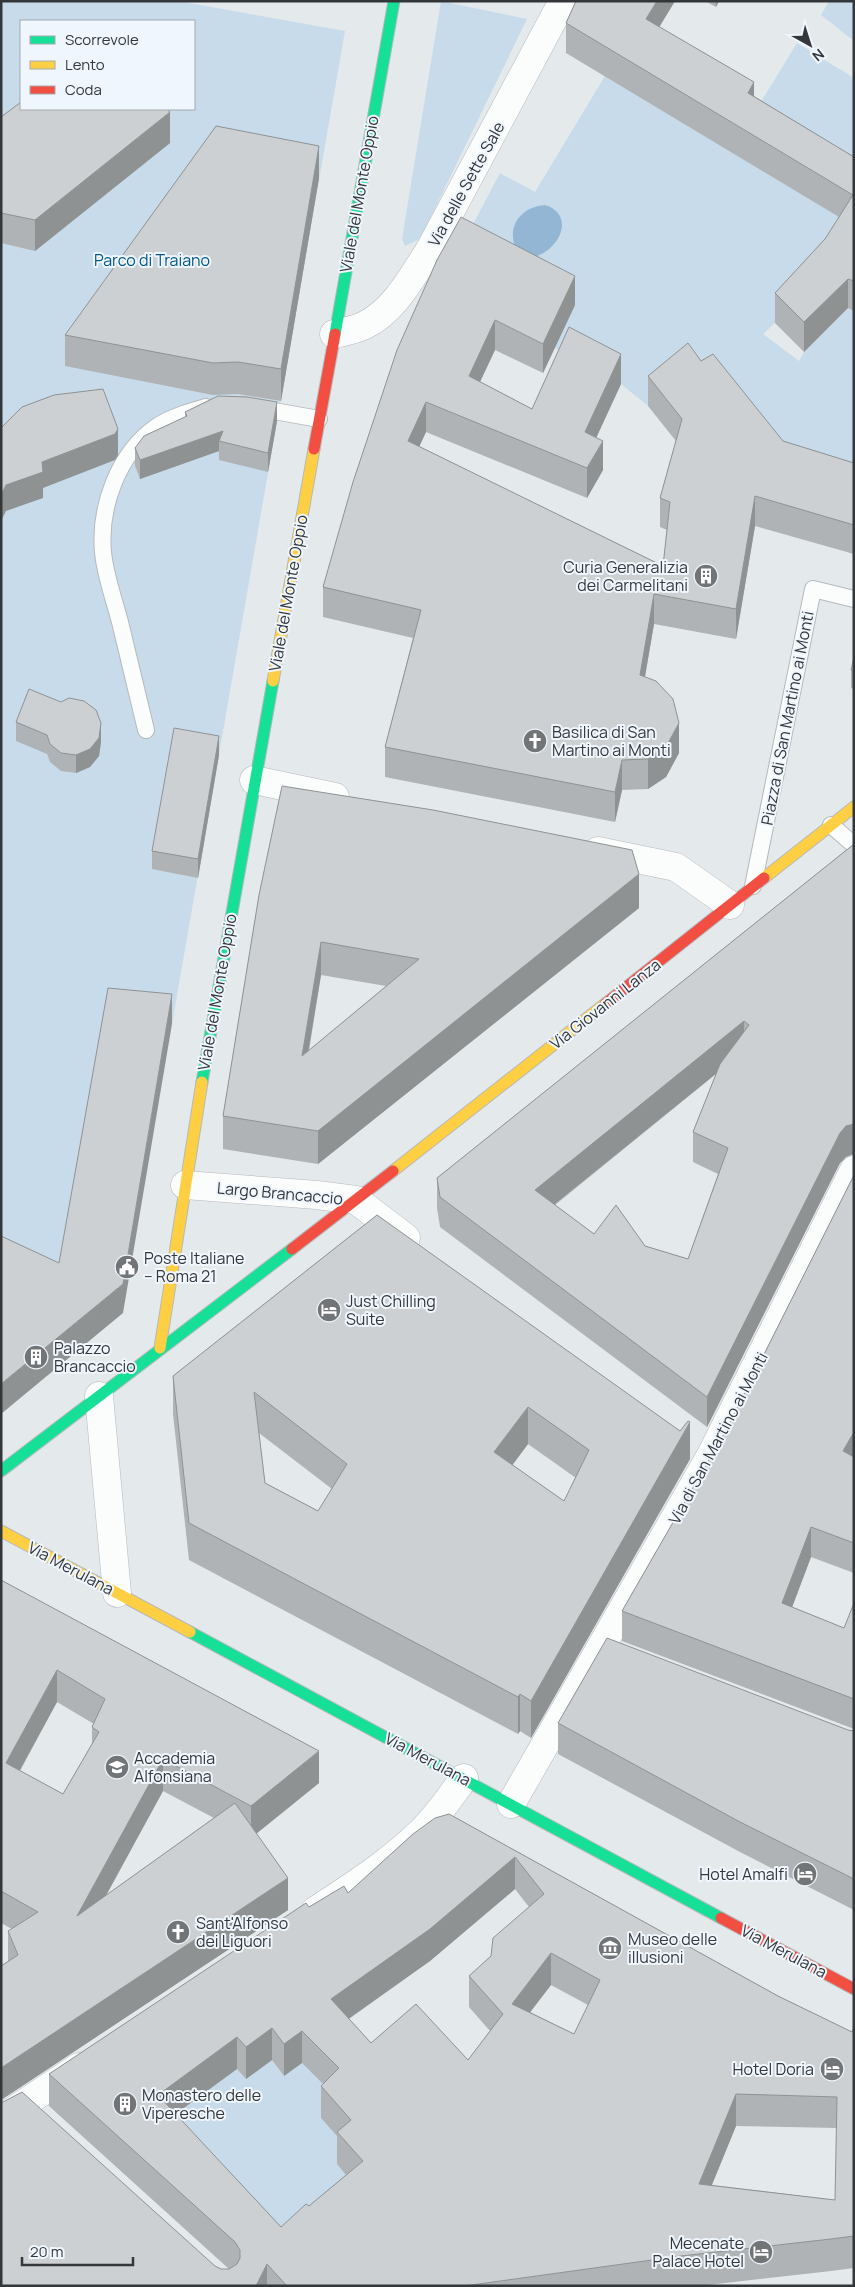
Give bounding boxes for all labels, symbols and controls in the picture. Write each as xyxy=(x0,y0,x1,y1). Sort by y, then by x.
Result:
legend xyxy=(20,20,195,110)
north arrow xyxy=(785,20,835,70)
text: Scorrevole xyxy=(65,29,139,50)
text: N xyxy=(809,45,828,66)
text: Lento xyxy=(65,54,105,75)
text: Coda xyxy=(65,79,102,100)
street label: Viale del Monte Oppio xyxy=(334,114,384,274)
street label: Via delle Sette Sale xyxy=(423,118,509,250)
park label: Parco di Traiano xyxy=(94,249,210,271)
street label: Viale del Monte Oppio xyxy=(263,513,313,673)
place label: Curia Generalizia dei Carmelitani xyxy=(563,556,688,596)
building icon: Curia Generalizia dei Carmelitani xyxy=(693,563,719,589)
street label: Piazza di San Martino ai Monti xyxy=(755,609,819,827)
place label: Basilica di San Martino ai Monti xyxy=(552,721,671,761)
church icon: Basilica di San Martino ai Monti xyxy=(522,728,548,754)
street label: Viale del Monte Oppio xyxy=(192,912,242,1072)
street label: Via Giovanni Lanza xyxy=(545,954,665,1054)
street label: Largo Brancaccio xyxy=(216,1177,344,1209)
place label: Poste Italiane – Roma 21 xyxy=(144,1247,244,1287)
public building icon: Poste Italiane – Roma 21 xyxy=(114,1254,140,1280)
place label: Just Chilling Suite xyxy=(346,1290,436,1330)
hotel icon: Just Chilling Suite xyxy=(316,1297,342,1323)
place label: Palazzo Brancaccio xyxy=(54,1337,136,1377)
building icon: Palazzo Brancaccio xyxy=(23,1344,49,1370)
street label: Via di San Martino ai Monti xyxy=(663,1348,773,1528)
street label: Via Merulana xyxy=(24,1536,118,1600)
street label: Via Merulana xyxy=(381,1727,475,1791)
place label: Accademia Alfonsiana xyxy=(134,1747,215,1787)
school or university icon: Accademia Alfonsiana xyxy=(104,1754,130,1780)
hotel icon: Hotel Amalfi xyxy=(792,1861,818,1887)
place label: Hotel Amalfi xyxy=(699,1863,788,1885)
place label: Sant'Alfonso dei Liguori xyxy=(196,1912,288,1952)
church icon: Sant'Alfonso dei Liguori xyxy=(165,1919,191,1945)
street label: Via Merulana xyxy=(737,1919,831,1983)
place label: Museo delle illusioni xyxy=(628,1928,717,1968)
museum icon: Museo delle illusioni xyxy=(597,1935,623,1961)
hotel icon: Hotel Doria xyxy=(819,2056,845,2082)
place label: Hotel Doria xyxy=(733,2058,814,2080)
place label: Monastero delle Viperesche xyxy=(142,2084,261,2124)
building icon: Monastero delle Viperesche xyxy=(112,2091,138,2117)
place label: Mecenate Palace Hotel xyxy=(652,2232,744,2272)
scale bar xyxy=(22,2234,134,2266)
hotel icon: Mecenate Palace Hotel xyxy=(748,2239,774,2265)
text: 20 m xyxy=(30,2241,63,2262)

